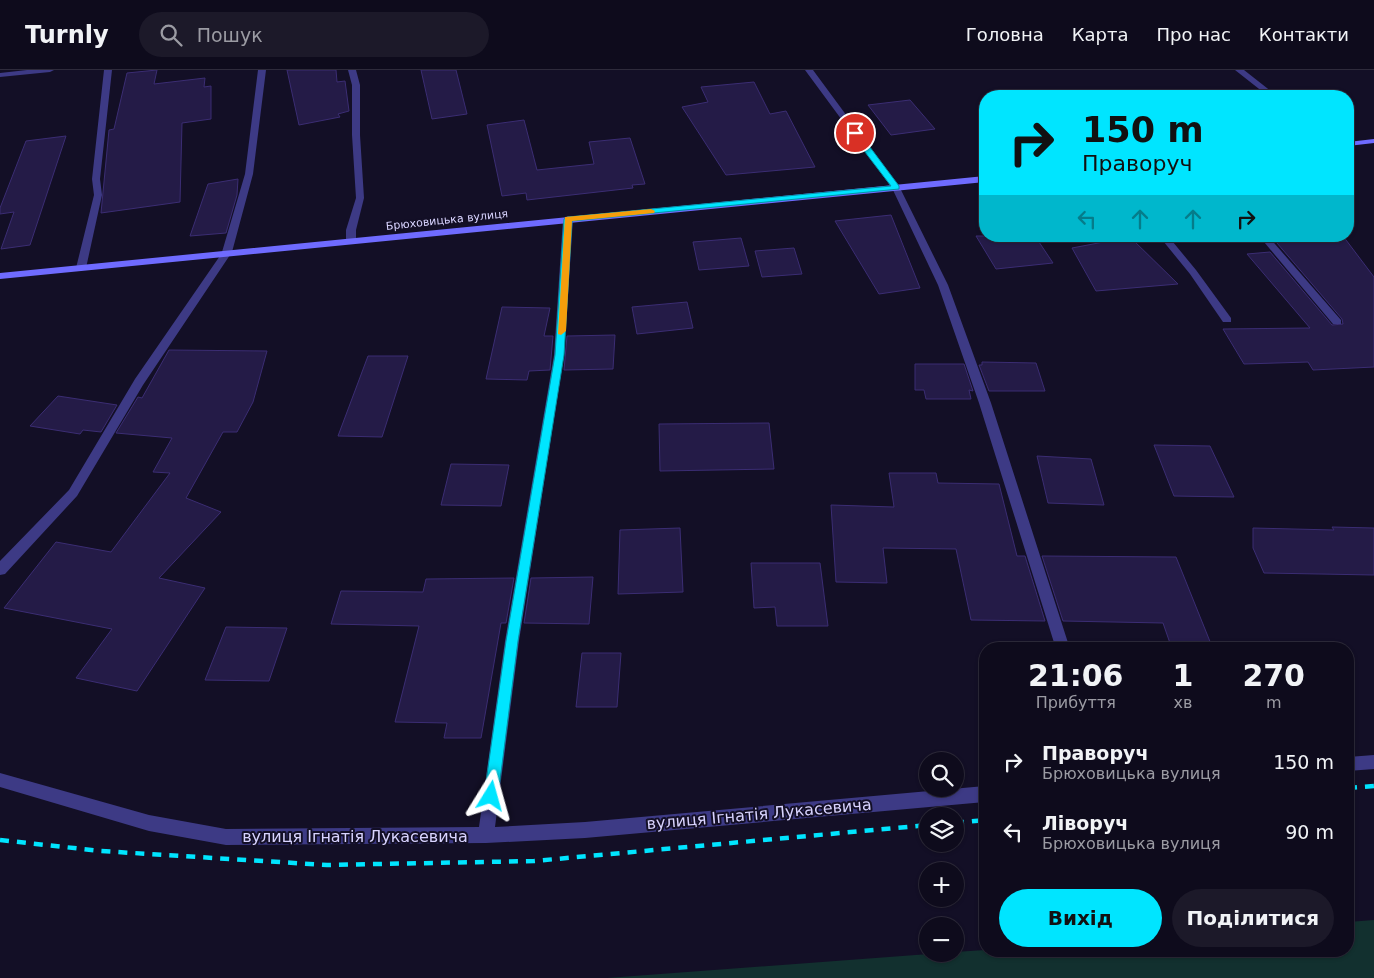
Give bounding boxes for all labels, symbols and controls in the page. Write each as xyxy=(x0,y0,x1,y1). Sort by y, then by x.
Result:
search box xyxy=(139,12,489,57)
text: Turnly xyxy=(25,21,109,49)
icon: search xyxy=(157,21,185,49)
text: Пошук xyxy=(197,24,263,46)
text: Головна xyxy=(966,24,1044,45)
text: Карта xyxy=(1072,24,1128,45)
text: Про нас xyxy=(1156,24,1231,45)
text: Контакти xyxy=(1259,24,1349,45)
icon: right xyxy=(999,110,1064,175)
text: 150 m xyxy=(1082,110,1204,150)
pin xyxy=(834,112,876,154)
icon: arrive xyxy=(841,119,869,147)
text: Праворуч xyxy=(1082,151,1192,176)
icon: left xyxy=(1073,205,1101,233)
icon: ahead xyxy=(1126,205,1154,233)
icon: ahead xyxy=(1179,205,1207,233)
icon: right xyxy=(1232,205,1260,233)
street label: Брюховицька вулиця xyxy=(385,207,509,233)
text: 21:06 xyxy=(1028,658,1124,693)
text: 1 xyxy=(1173,658,1193,693)
text: 270 xyxy=(1242,658,1305,693)
text: Прибуття xyxy=(1036,693,1116,712)
text: хв xyxy=(1173,693,1192,712)
text: m xyxy=(1266,693,1281,712)
text: Праворуч xyxy=(1042,742,1148,764)
icon: right xyxy=(999,748,1027,776)
text: 150 m xyxy=(1273,751,1334,773)
map controls xyxy=(919,752,964,962)
button: search xyxy=(919,752,964,797)
text: Брюховицька вулиця xyxy=(1042,764,1221,783)
position arrow xyxy=(464,769,516,821)
street label: вулиця Ігнатія Лукасевича xyxy=(646,795,872,833)
button: layers xyxy=(919,807,964,852)
text: Ліворуч xyxy=(1042,812,1128,834)
icon: left xyxy=(999,818,1027,846)
text: 90 m xyxy=(1285,821,1334,843)
street label: вулиця Ігнатія Лукасевича xyxy=(242,827,468,846)
text: Брюховицька вулиця xyxy=(1042,834,1221,853)
button: + xyxy=(919,862,964,907)
button: Вихід xyxy=(999,889,1162,947)
button: Поділитися xyxy=(1172,889,1334,947)
button: − xyxy=(919,917,964,962)

